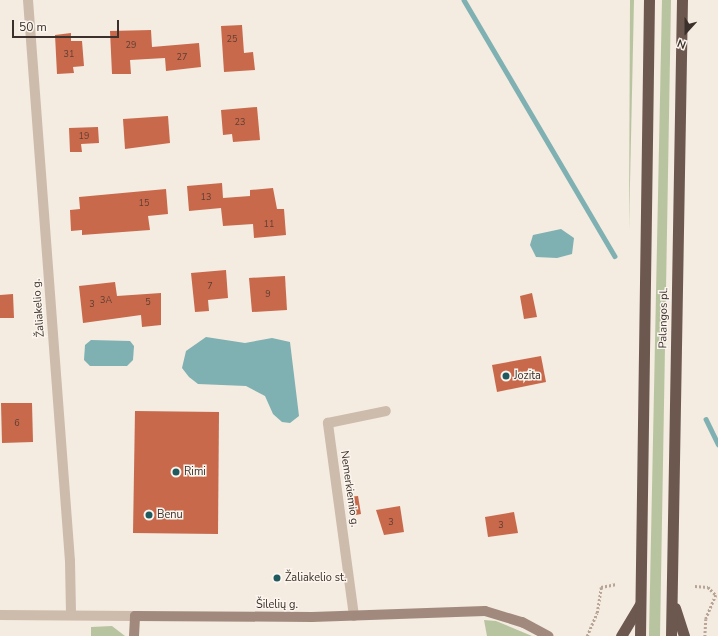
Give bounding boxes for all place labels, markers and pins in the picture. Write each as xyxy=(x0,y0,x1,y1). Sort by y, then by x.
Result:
place label: Jozita xyxy=(514,369,541,383)
marker: Jozita xyxy=(501,371,511,381)
place label: Rimi xyxy=(184,465,206,479)
marker: Rimi xyxy=(171,467,181,477)
place label: Benu xyxy=(157,508,183,522)
marker: Benu xyxy=(144,510,154,520)
place label: Žaliakelio st. xyxy=(285,571,347,585)
marker: Žaliakelio st. xyxy=(272,573,282,583)

